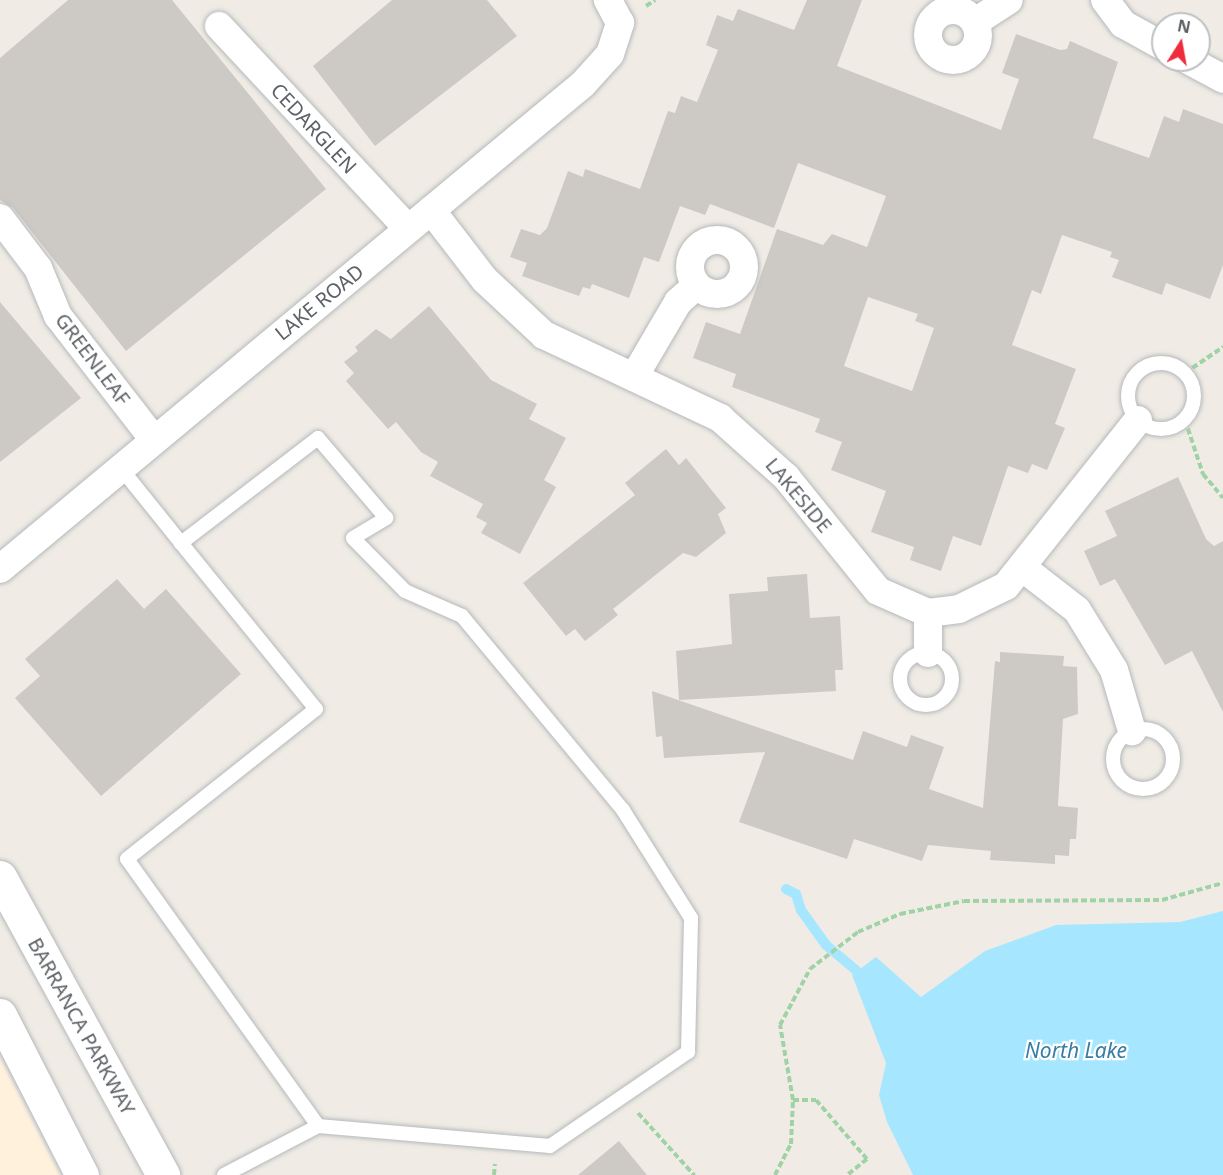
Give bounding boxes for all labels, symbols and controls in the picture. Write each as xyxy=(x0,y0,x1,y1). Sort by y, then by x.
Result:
north arrow xyxy=(1151,12,1211,72)
text: N xyxy=(1176,14,1193,38)
street label: CEDARGLEN xyxy=(266,78,362,178)
street label: LAKE ROAD xyxy=(270,259,368,345)
street label: GREENLEAF xyxy=(51,308,135,410)
street label: LAKESIDE xyxy=(761,453,837,537)
street label: BARRANCA PARKWAY xyxy=(23,933,141,1119)
water label: North Lake xyxy=(1025,1037,1127,1063)

